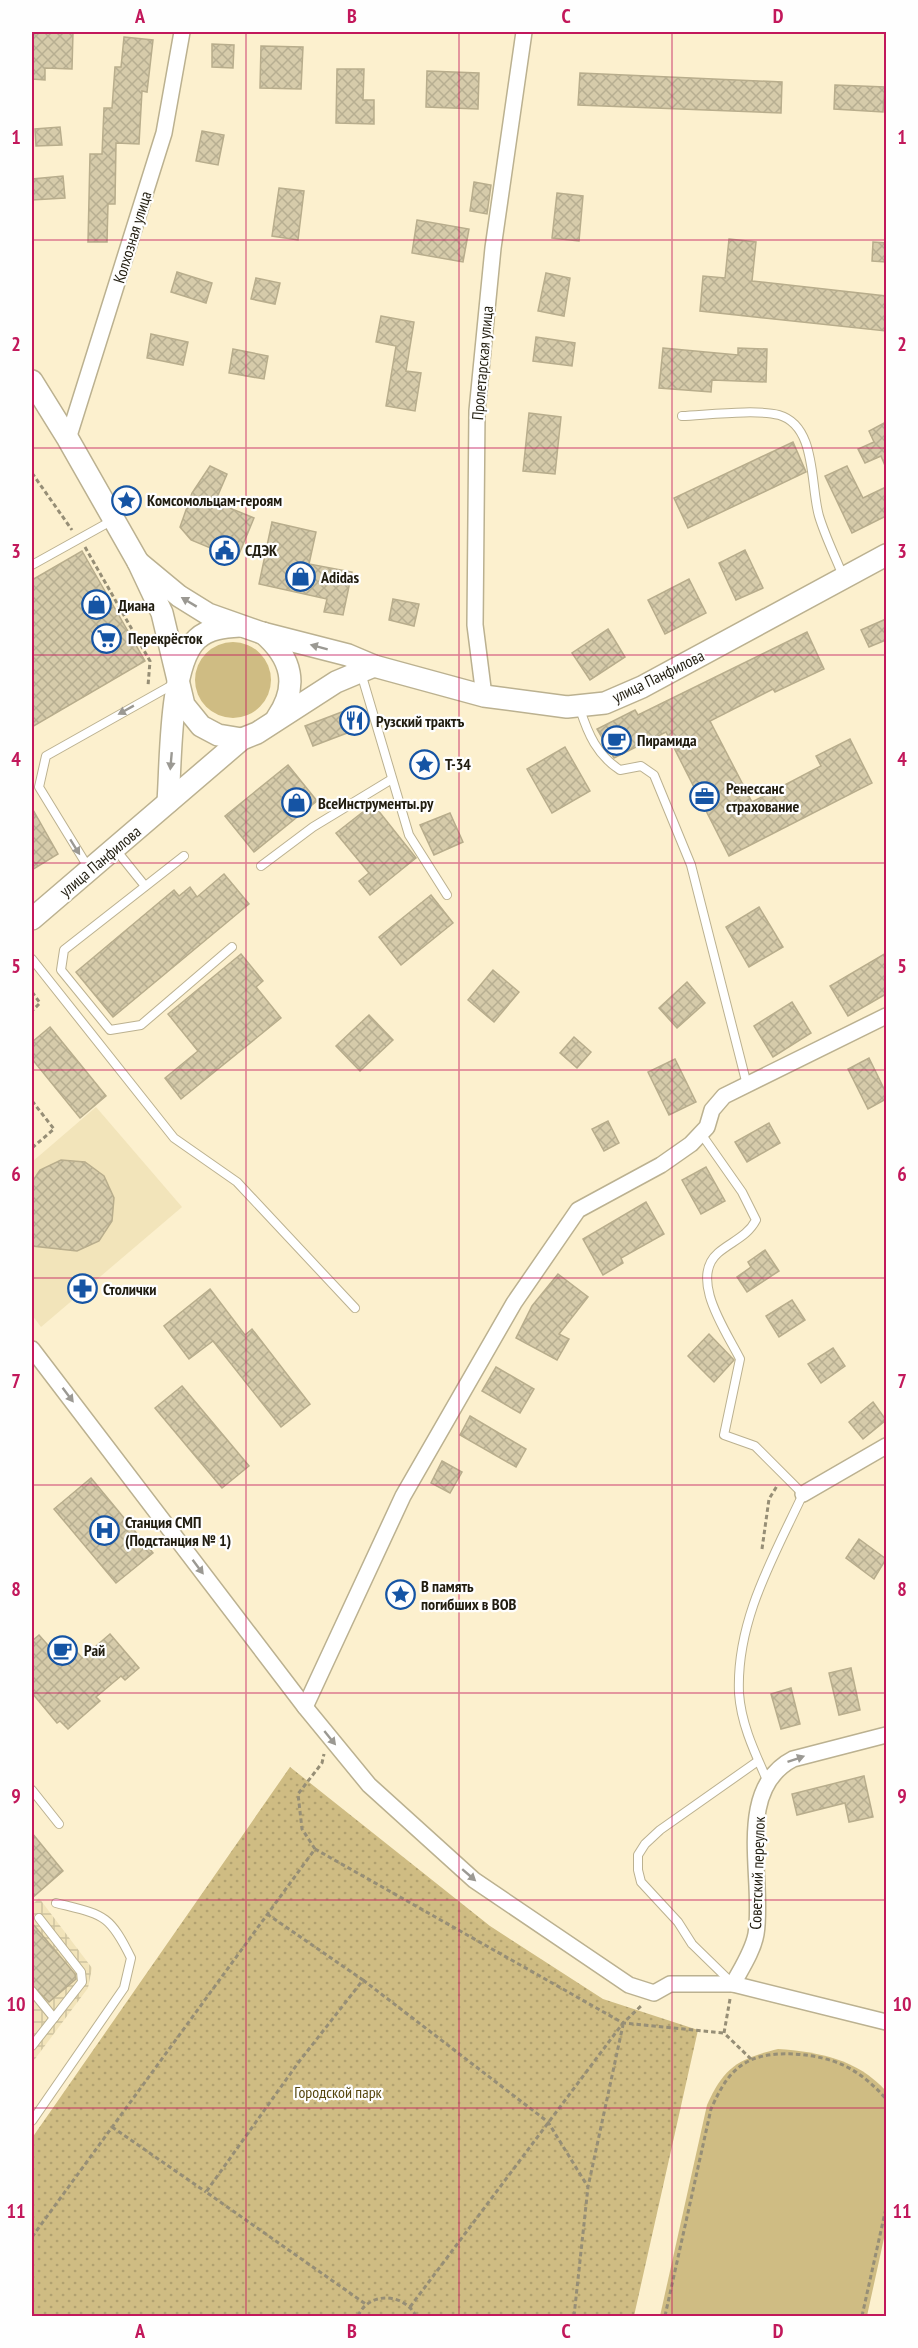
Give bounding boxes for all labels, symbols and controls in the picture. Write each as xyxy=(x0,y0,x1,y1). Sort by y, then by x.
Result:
text: A xyxy=(134,3,146,29)
text: B xyxy=(347,3,357,29)
text: C xyxy=(561,3,571,29)
text: D xyxy=(773,3,784,29)
text: 1 xyxy=(11,124,21,150)
text: 1 xyxy=(897,124,907,150)
street label: Колхозная улица xyxy=(109,189,155,285)
street label: Пролетарская улица xyxy=(467,305,497,421)
text: 2 xyxy=(11,331,21,357)
text: 2 xyxy=(897,331,907,357)
place icon: Комсомольцам-героям xyxy=(110,484,142,516)
place label: Комсомольцам-героям xyxy=(147,490,282,510)
public building icon: СДЭК xyxy=(208,534,240,566)
text: 3 xyxy=(11,538,21,564)
text: 3 xyxy=(897,538,907,564)
place label: СДЭК xyxy=(245,540,278,560)
shop icon: Adidas xyxy=(284,561,316,593)
place label: Adidas xyxy=(320,567,359,587)
shop icon: Диана xyxy=(81,589,113,621)
place label: Диана xyxy=(118,595,155,615)
one-way arrow xyxy=(180,597,197,607)
supermarket icon: Перекрёсток xyxy=(91,622,123,654)
place label: Перекрёсток xyxy=(128,628,203,648)
one-way arrow xyxy=(310,642,328,652)
street label: улица Панфилова xyxy=(609,645,707,707)
one-way arrow xyxy=(118,705,135,715)
restaurant icon: Рузский трактъ xyxy=(339,705,371,737)
place label: Рузский трактъ xyxy=(376,711,465,731)
cafe icon: Пирамида xyxy=(600,724,632,756)
place label: Пирамида xyxy=(637,730,697,750)
text: 4 xyxy=(11,746,21,772)
text: 4 xyxy=(897,746,907,772)
place icon: Т-34 xyxy=(408,748,440,780)
one-way arrow xyxy=(166,752,176,771)
place label: Т-34 xyxy=(445,754,471,774)
place label: Ренессанс страхование xyxy=(726,778,799,816)
office icon: Ренессанс страхование xyxy=(689,781,721,813)
shop icon: ВсеИнструменты.ру xyxy=(281,787,313,819)
place label: ВсеИнструменты.ру xyxy=(318,793,434,813)
street label: улица Панфилова xyxy=(55,821,145,901)
one-way arrow xyxy=(70,839,81,855)
text: 5 xyxy=(11,953,21,979)
text: 5 xyxy=(897,953,907,979)
text: 6 xyxy=(11,1161,21,1187)
text: 6 xyxy=(897,1161,907,1187)
pharmacy icon: Столички xyxy=(66,1273,98,1305)
place label: Столички xyxy=(103,1279,157,1299)
text: 7 xyxy=(11,1368,21,1394)
text: 7 xyxy=(897,1368,907,1394)
one-way arrow xyxy=(61,1387,73,1402)
place label: Станция СМП (Подстанция № 1) xyxy=(125,1512,231,1550)
hospital icon: Станция СМП (Подстанция № 1) xyxy=(88,1515,120,1547)
one-way arrow xyxy=(192,1559,204,1574)
text: 8 xyxy=(11,1576,21,1602)
place label: В память погибших в ВОВ xyxy=(421,1576,516,1614)
text: 8 xyxy=(897,1576,907,1602)
place icon: В память погибших в ВОВ xyxy=(384,1579,416,1611)
cafe icon: Рай xyxy=(47,1634,79,1666)
place label: Рай xyxy=(84,1640,105,1660)
one-way arrow xyxy=(324,1730,337,1746)
one-way arrow xyxy=(787,1754,805,1764)
text: 9 xyxy=(11,1783,21,1809)
text: 9 xyxy=(897,1783,907,1809)
street label: Советский переулок xyxy=(745,1815,769,1930)
one-way arrow xyxy=(461,1868,476,1882)
text: 10 xyxy=(6,1991,26,2017)
text: 10 xyxy=(892,1991,912,2017)
park label: Городской парк xyxy=(294,2082,383,2102)
text: 11 xyxy=(6,2198,26,2224)
text: 11 xyxy=(892,2198,912,2224)
text: A xyxy=(134,2318,146,2344)
text: B xyxy=(347,2318,357,2344)
text: C xyxy=(561,2318,571,2344)
text: D xyxy=(773,2318,784,2344)

